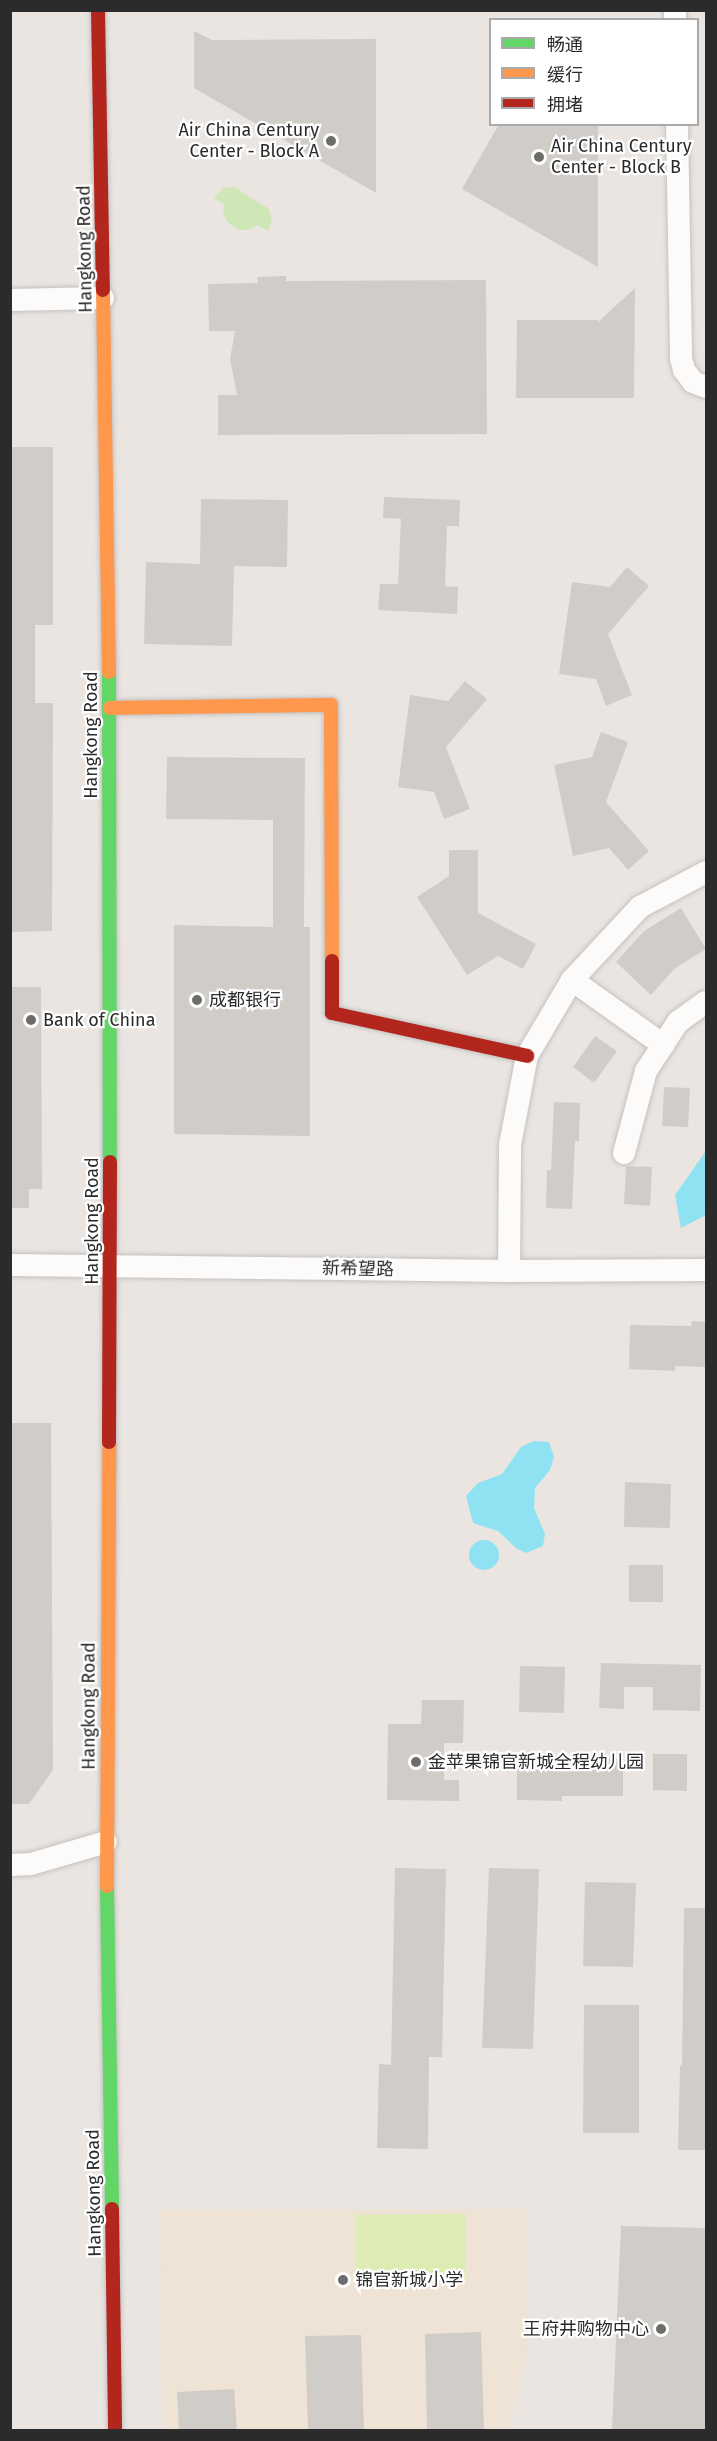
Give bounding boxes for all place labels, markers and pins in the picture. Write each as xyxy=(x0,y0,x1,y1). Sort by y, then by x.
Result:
place label: Air China Century Center - Block A xyxy=(178,120,319,162)
marker: Air China Century Center - Block A xyxy=(324,134,338,148)
place label: Air China Century Center - Block B xyxy=(551,136,692,178)
marker: Air China Century Center - Block B xyxy=(532,150,546,164)
place label: 成都银行 xyxy=(209,989,281,1011)
marker: 成都银行 xyxy=(190,993,204,1007)
place label: Bank of China xyxy=(43,1009,155,1031)
marker: Bank of China xyxy=(24,1013,38,1027)
place label: 金苹果锦官新城全程幼儿园 xyxy=(428,1751,644,1773)
marker: 金苹果锦官新城全程幼儿园 xyxy=(409,1755,423,1769)
place label: 锦官新城小学 xyxy=(355,2269,463,2291)
marker: 锦官新城小学 xyxy=(336,2273,350,2287)
place label: 王府井购物中心 xyxy=(523,2318,649,2340)
marker: 王府井购物中心 xyxy=(654,2322,668,2336)

